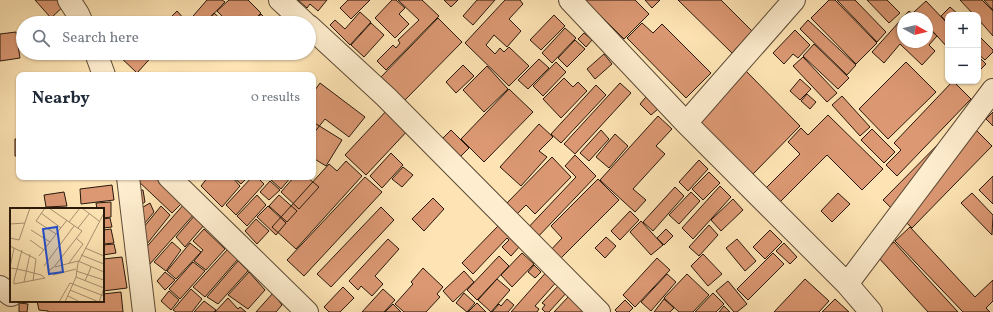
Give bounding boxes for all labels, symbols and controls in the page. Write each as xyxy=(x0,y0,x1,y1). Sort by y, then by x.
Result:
north arrow xyxy=(897,12,933,48)
map controls xyxy=(945,12,981,84)
button: + xyxy=(945,12,981,48)
search box xyxy=(16,16,316,60)
icon: search xyxy=(30,27,52,49)
text: Search here xyxy=(62,28,139,49)
button: − xyxy=(945,48,981,84)
text: Nearby xyxy=(32,87,90,110)
text: 0 results xyxy=(251,89,300,107)
inset map xyxy=(10,208,104,302)

